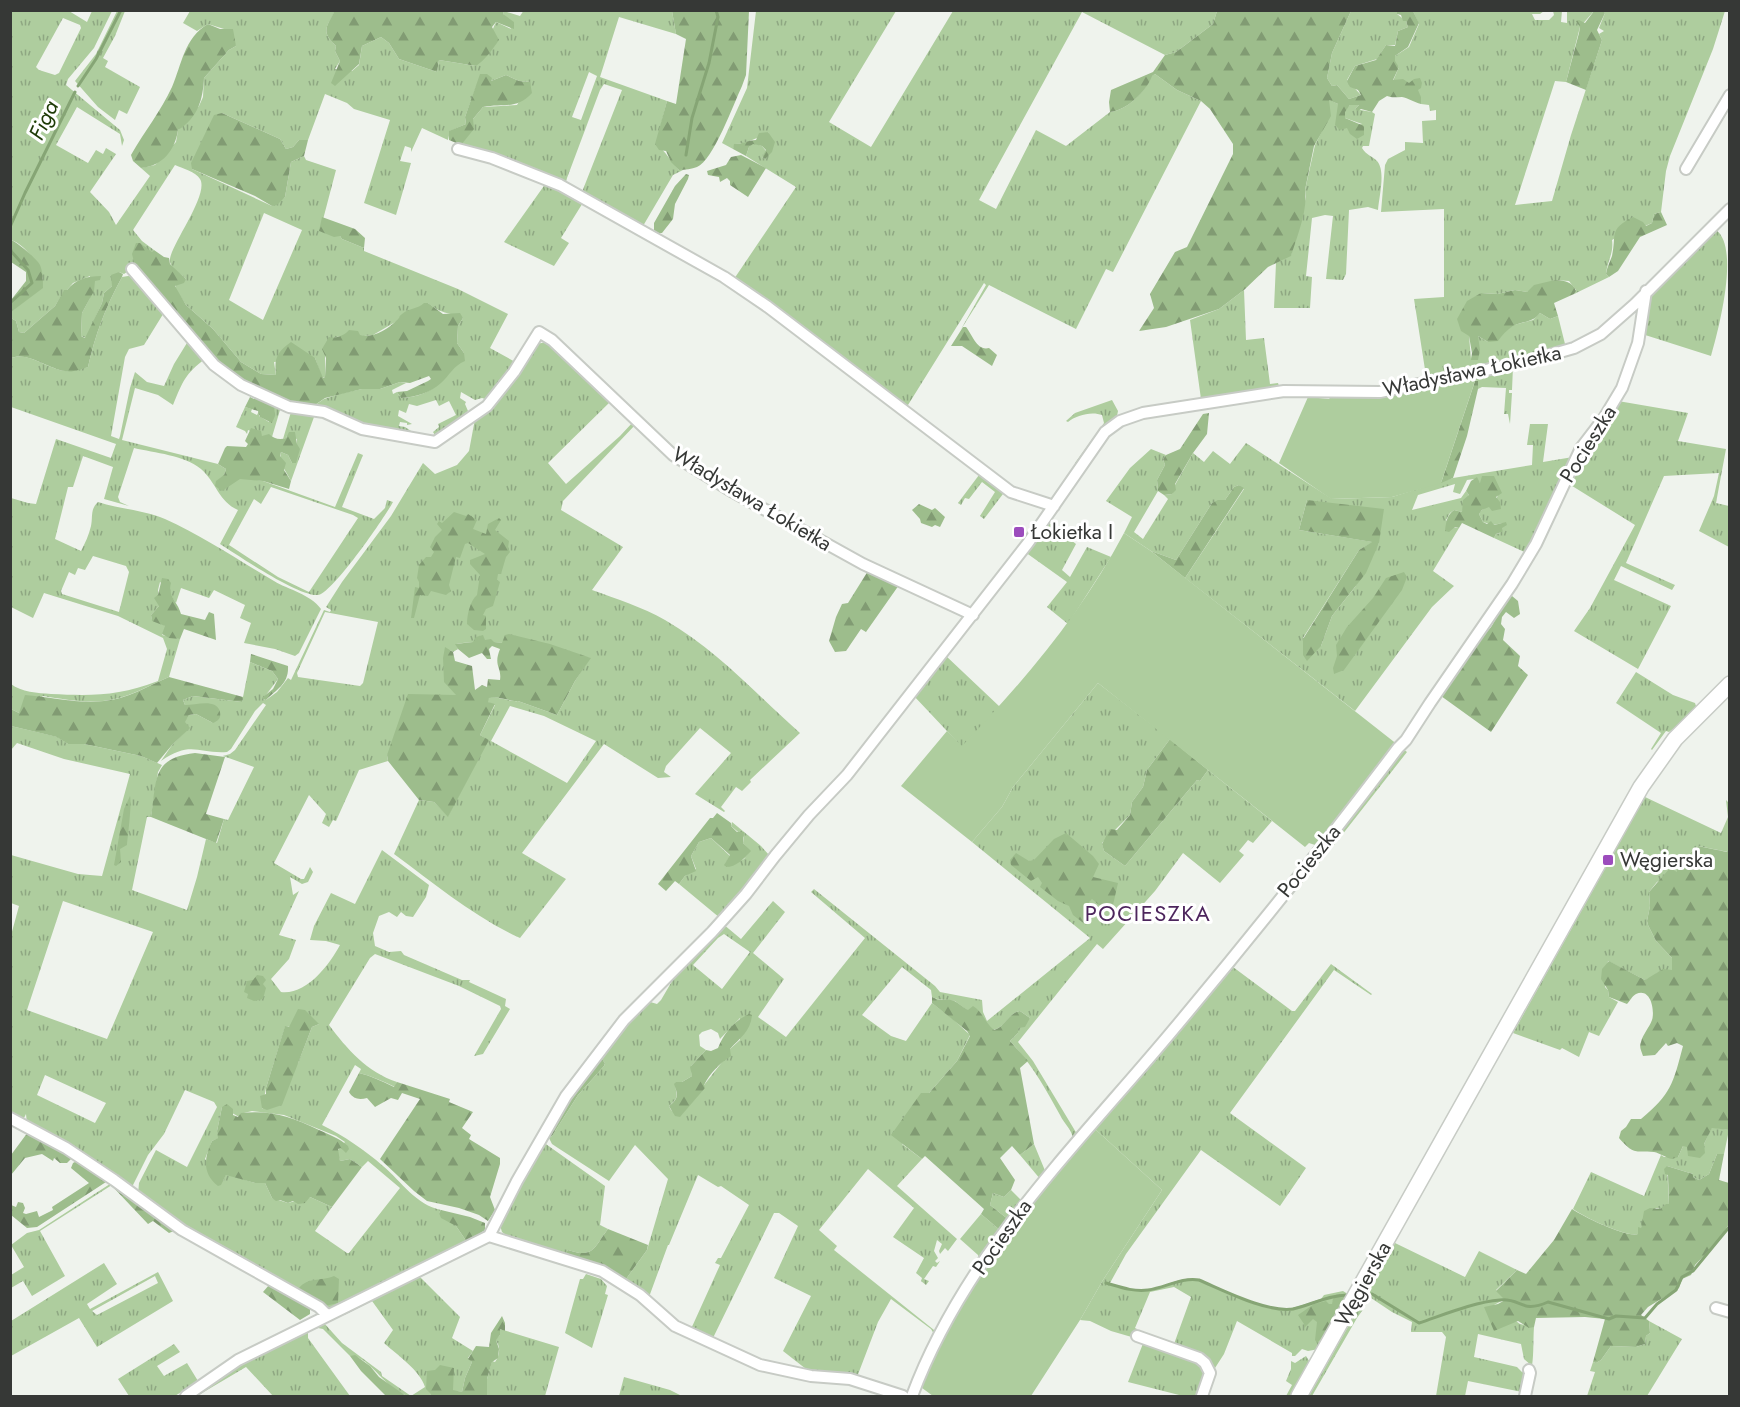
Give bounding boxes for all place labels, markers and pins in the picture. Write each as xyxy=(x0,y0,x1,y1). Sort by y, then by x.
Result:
place label: Łokietka I xyxy=(1030,517,1113,547)
marker: Łokietka I xyxy=(1012,525,1026,539)
place label: Węgierska xyxy=(1620,845,1713,875)
marker: Węgierska xyxy=(1601,853,1615,867)

